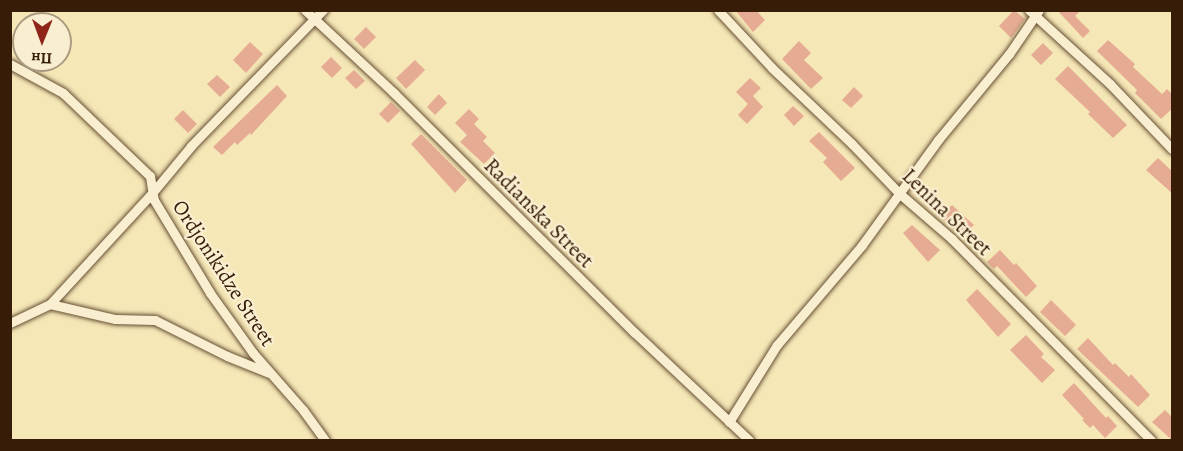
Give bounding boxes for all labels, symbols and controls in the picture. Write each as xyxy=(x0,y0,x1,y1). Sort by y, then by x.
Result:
north arrow xyxy=(12,12,72,72)
text: Пн xyxy=(31,47,52,69)
street label: Radianska Street xyxy=(479,153,599,273)
street label: Lenina Street xyxy=(897,163,997,261)
street label: Ordjonikidze Street xyxy=(167,195,281,351)

